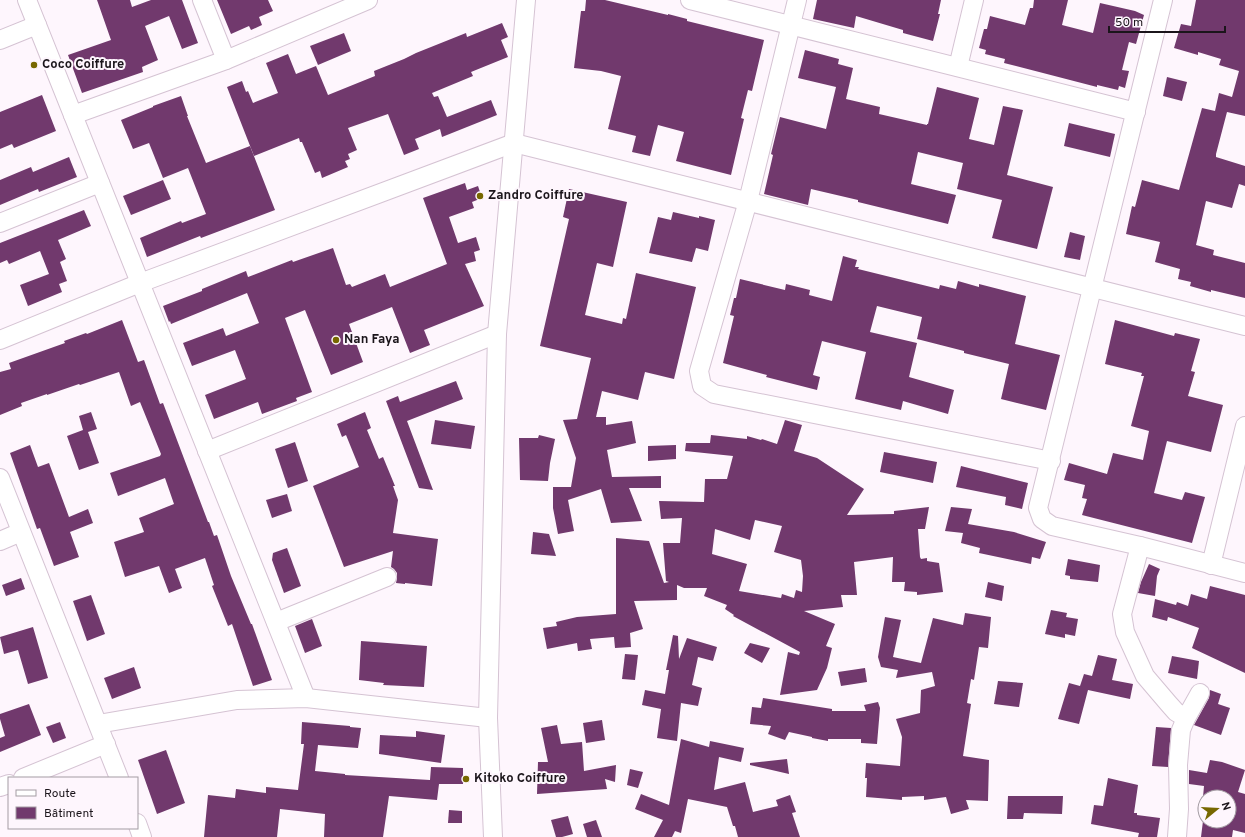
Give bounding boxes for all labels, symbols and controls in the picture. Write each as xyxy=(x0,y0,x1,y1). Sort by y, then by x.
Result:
scale bar xyxy=(1109,8,1225,34)
text: 50 m xyxy=(1115,15,1143,31)
place label: Coco Coiffure xyxy=(42,57,124,73)
marker: Coco Coiffure xyxy=(29,60,39,70)
place label: Zandro Coiffure xyxy=(488,188,584,204)
marker: Zandro Coiffure xyxy=(475,191,485,201)
place label: Nan Faya xyxy=(344,332,399,348)
marker: Nan Faya xyxy=(331,335,341,345)
place label: Kitoko Coiffure xyxy=(474,771,566,787)
marker: Kitoko Coiffure xyxy=(461,774,471,784)
legend xyxy=(8,777,138,829)
text: Route xyxy=(44,786,76,802)
north arrow xyxy=(1197,789,1237,829)
text: N xyxy=(1218,800,1233,812)
text: Bâtiment xyxy=(44,806,94,822)

